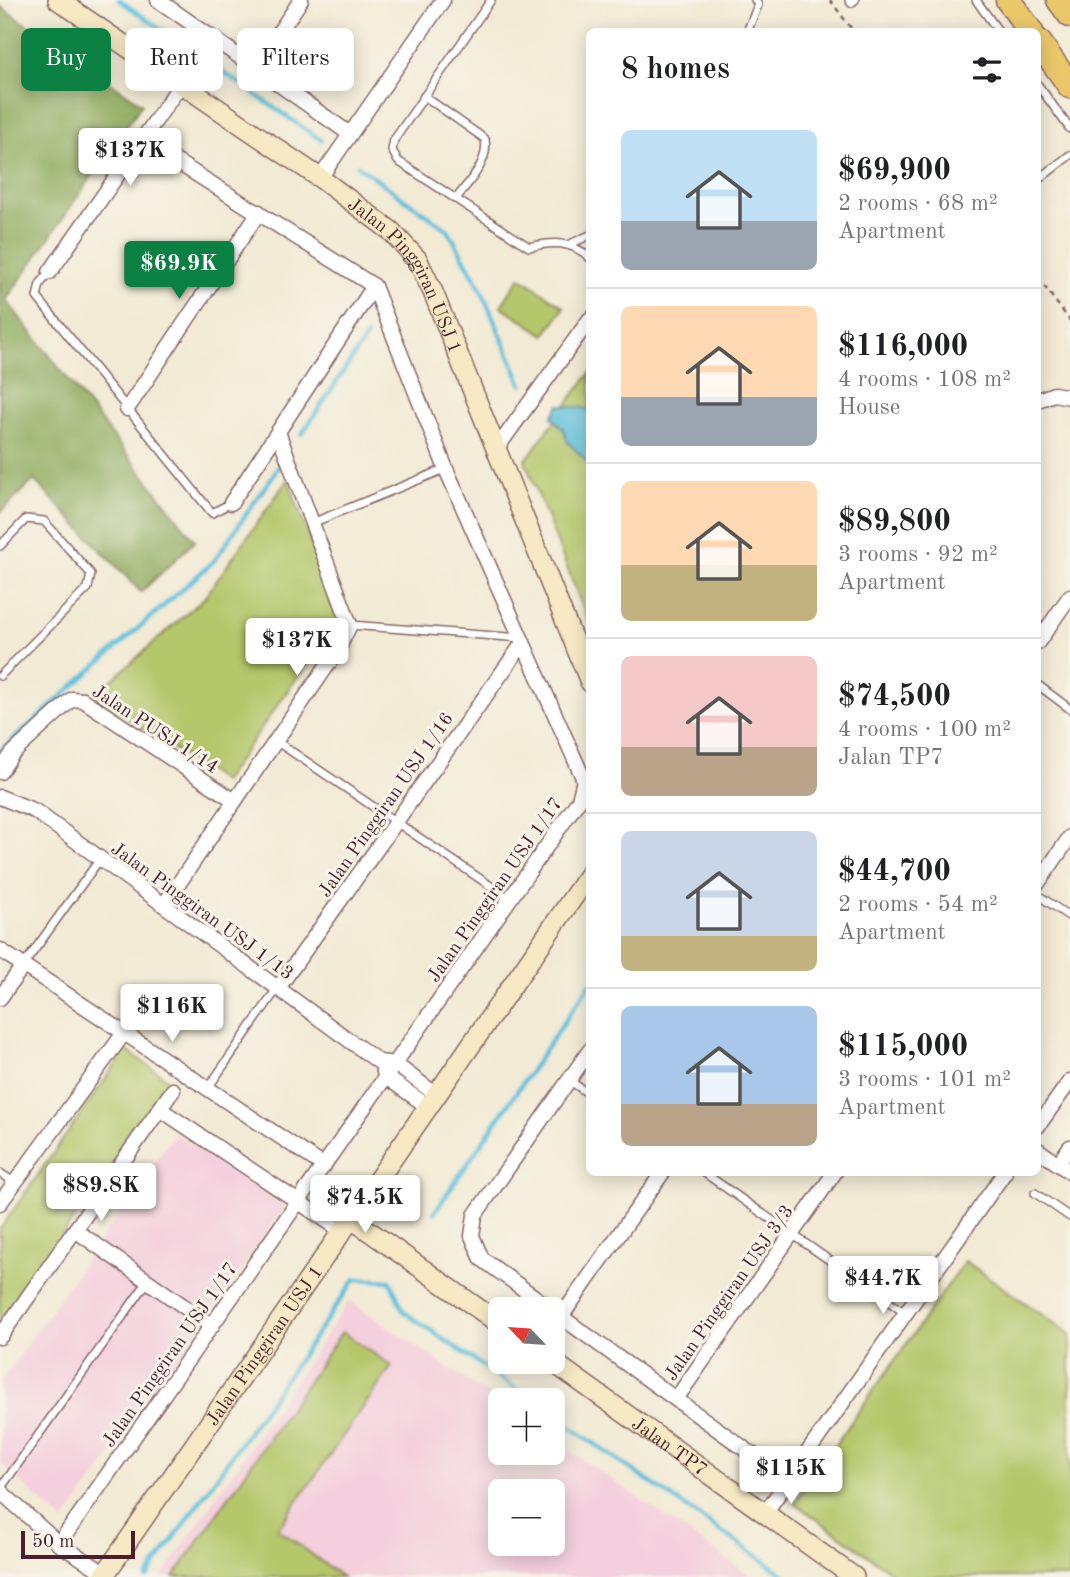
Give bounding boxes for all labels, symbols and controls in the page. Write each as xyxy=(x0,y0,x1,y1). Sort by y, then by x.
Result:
chip: Buy xyxy=(21,28,111,91)
chip: Rent xyxy=(125,28,223,91)
chip: Filters xyxy=(237,28,354,91)
icon: filters xyxy=(968,51,1006,89)
text: 8 homes xyxy=(621,55,730,85)
pin: $137K xyxy=(81,128,179,188)
text: $137K xyxy=(94,139,166,162)
text: $69,900 xyxy=(838,156,951,186)
icon: home xyxy=(677,158,761,242)
text: 2 rooms · 68 m² xyxy=(838,192,998,215)
street label: Jalan Pinggiran USJ 1 xyxy=(344,195,464,356)
text: Apartment xyxy=(838,220,946,243)
pin: $69.9K xyxy=(122,242,236,301)
text: $69.9K xyxy=(140,252,218,275)
text: $116,000 xyxy=(838,332,968,362)
icon: home xyxy=(677,334,761,418)
text: 4 rooms · 108 m² xyxy=(838,368,1011,391)
text: House xyxy=(838,396,900,419)
text: $89,800 xyxy=(838,507,951,537)
icon: home xyxy=(677,509,761,593)
text: 3 rooms · 92 m² xyxy=(838,543,998,566)
text: Apartment xyxy=(838,571,946,594)
pin: $137K xyxy=(248,618,346,678)
text: $137K xyxy=(261,629,333,652)
street label: Jalan PUSJ 1/14 xyxy=(88,682,221,778)
text: $74,500 xyxy=(838,682,951,712)
icon: home xyxy=(677,684,761,768)
street label: Jalan Pinggiran USJ 1/16 xyxy=(316,710,458,901)
text: 4 rooms · 100 m² xyxy=(838,718,1011,741)
text: Jalan TP7 xyxy=(838,746,944,769)
street label: Jalan Pinggiran USJ 1/17 xyxy=(425,795,567,986)
street label: Jalan Pinggiran USJ 1/13 xyxy=(107,840,296,984)
text: $44,700 xyxy=(838,857,951,887)
icon: home xyxy=(677,859,761,943)
text: 2 rooms · 54 m² xyxy=(838,893,998,916)
text: Apartment xyxy=(838,921,946,944)
pin: $116K xyxy=(123,984,221,1044)
text: $116K xyxy=(136,995,208,1018)
text: $115,000 xyxy=(838,1032,968,1062)
icon: home xyxy=(677,1034,761,1118)
text: 3 rooms · 101 m² xyxy=(838,1068,1011,1091)
text: Apartment xyxy=(838,1096,946,1119)
pin: $89.8K xyxy=(44,1164,158,1223)
text: $89.8K xyxy=(62,1174,140,1197)
pin: $74.5K xyxy=(308,1176,422,1235)
text: $74.5K xyxy=(326,1186,404,1209)
street label: Jalan Pinggiran USJ 3/3 xyxy=(662,1202,798,1385)
pin: $44.7K xyxy=(826,1256,940,1316)
street label: Jalan Pinggiran USJ 1/17 xyxy=(100,1260,242,1451)
street label: Jalan Pinggiran USJ 1 xyxy=(204,1263,327,1430)
text: $44.7K xyxy=(844,1267,922,1290)
north arrow xyxy=(488,1297,565,1374)
map controls xyxy=(488,1297,565,1556)
button: + xyxy=(488,1388,565,1465)
street label: Jalan TP7 xyxy=(628,1415,710,1481)
pin: $115K xyxy=(742,1446,840,1506)
text: $115K xyxy=(755,1457,827,1480)
button: − xyxy=(488,1479,565,1556)
scale bar xyxy=(21,1528,135,1560)
text: 50 m xyxy=(32,1533,74,1552)

